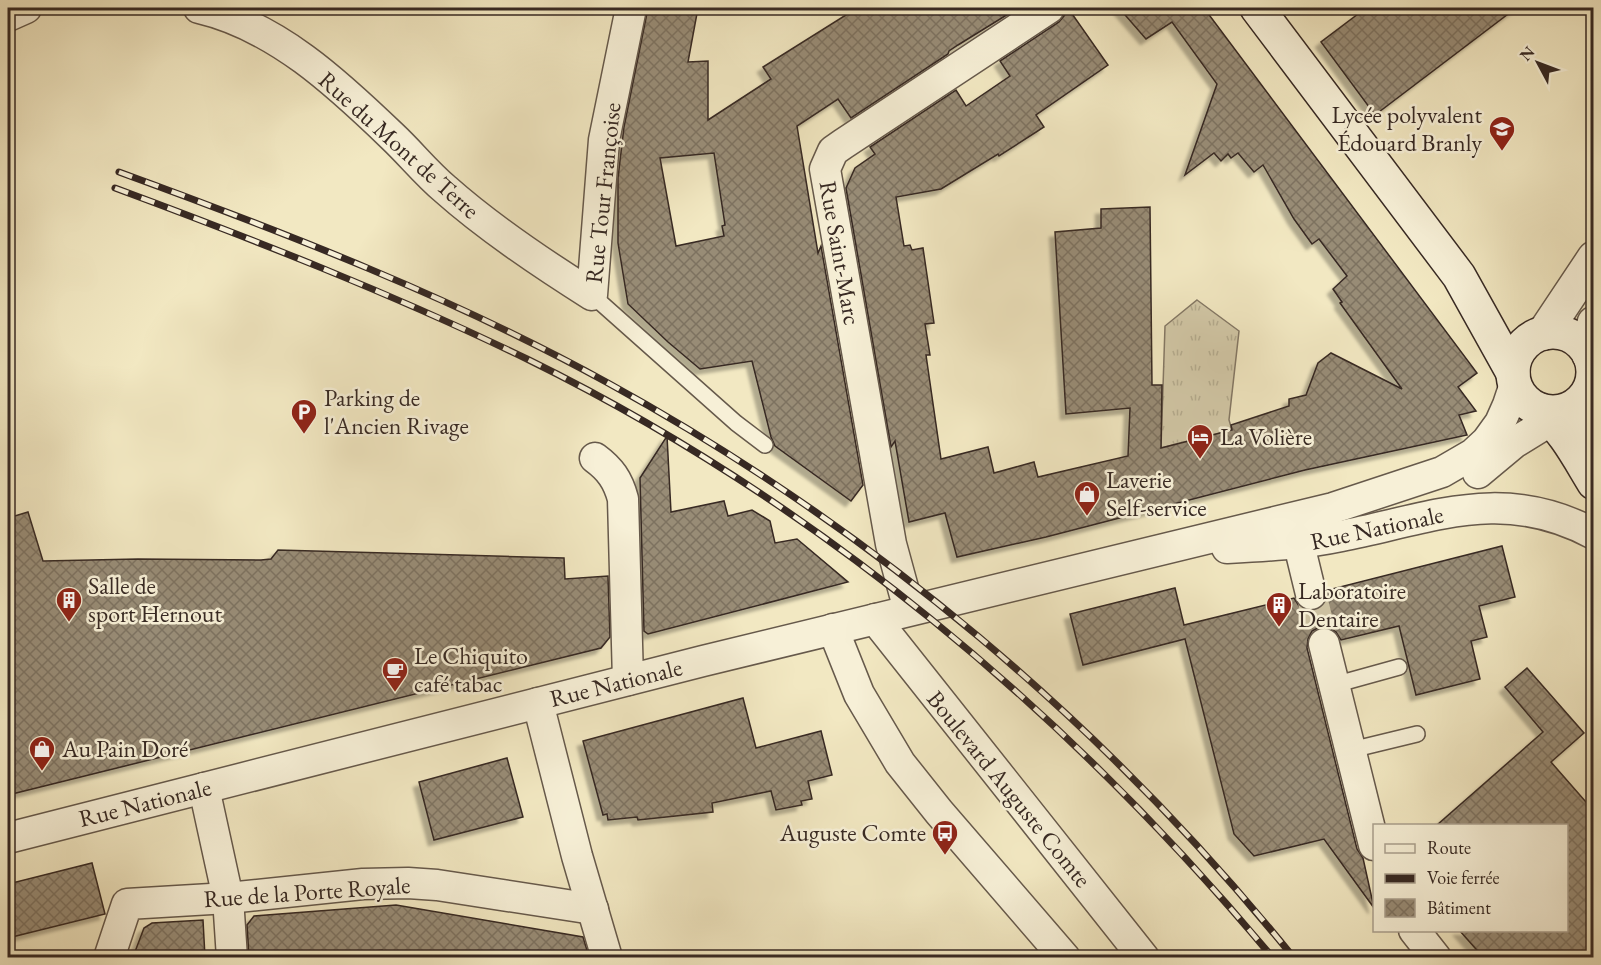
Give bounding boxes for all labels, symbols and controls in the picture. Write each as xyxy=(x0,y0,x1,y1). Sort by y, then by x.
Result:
north arrow xyxy=(1508,33,1568,93)
text: N xyxy=(1515,42,1539,65)
street label: Rue du Mont de Terre xyxy=(312,64,486,225)
place label: Lycée polyvalent Édouard Branly xyxy=(1331,99,1482,158)
street label: Rue Tour Françoise xyxy=(578,101,627,285)
school or university icon: Lycée polyvalent Édouard Branly xyxy=(1487,114,1517,152)
street label: Rue Saint-Marc xyxy=(813,178,868,327)
place label: Parking de l'Ancien Rivage xyxy=(324,382,469,441)
parking icon: Parking de l'Ancien Rivage xyxy=(289,397,319,435)
place label: La Volière xyxy=(1220,421,1312,452)
hotel icon: La Volière xyxy=(1185,422,1215,460)
place label: Laverie Self-service xyxy=(1106,464,1207,523)
shop icon: Laverie Self-service xyxy=(1072,479,1102,517)
street label: Rue Nationale xyxy=(1308,498,1446,557)
place label: Salle de sport Hernout xyxy=(88,570,222,629)
place label: Laboratoire Dentaire xyxy=(1298,575,1406,634)
building icon: Salle de sport Hernout xyxy=(54,585,84,623)
building icon: Laboratoire Dentaire xyxy=(1264,590,1294,628)
place label: Le Chiquito café tabac xyxy=(414,640,528,699)
street label: Rue Nationale xyxy=(547,651,685,714)
cafe icon: Le Chiquito café tabac xyxy=(380,655,410,693)
street label: Boulevard Auguste Comte xyxy=(920,684,1098,894)
place label: Au Pain Doré xyxy=(61,733,188,764)
shop icon: Au Pain Doré xyxy=(27,734,57,772)
street label: Rue Nationale xyxy=(76,771,214,834)
place label: Auguste Comte xyxy=(779,817,926,848)
bus stop icon: Auguste Comte xyxy=(930,818,960,856)
legend xyxy=(1373,824,1568,932)
text: Route xyxy=(1427,836,1471,859)
text: Voie ferrée xyxy=(1427,866,1499,889)
street label: Rue de la Porte Royale xyxy=(203,869,411,914)
text: Bâtiment xyxy=(1427,896,1491,919)

